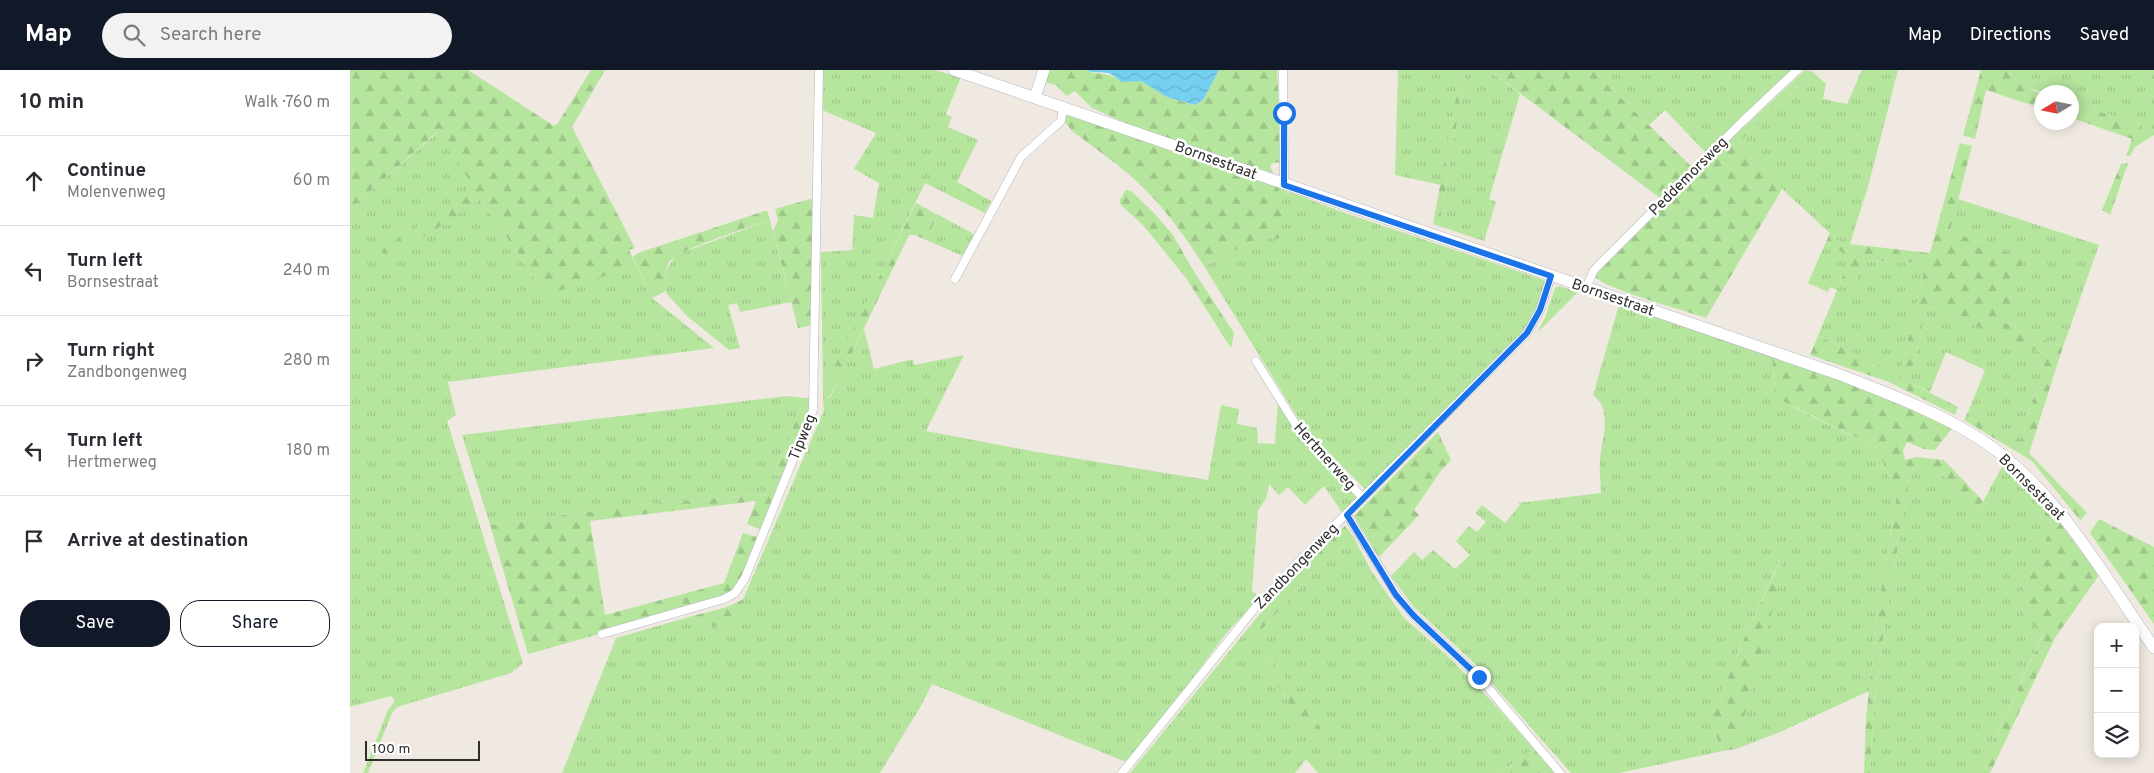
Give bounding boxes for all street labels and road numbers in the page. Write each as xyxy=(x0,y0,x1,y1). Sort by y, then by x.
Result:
street label: Peddemorsweg xyxy=(1646,134,1733,221)
street label: Bornsestraat xyxy=(1172,138,1259,185)
street label: Bornsestraat xyxy=(1569,275,1656,321)
street label: Tipweg xyxy=(786,412,821,463)
street label: Hertmerweg xyxy=(1289,419,1359,495)
street label: Bornsestraat xyxy=(1994,451,2068,525)
street label: Zandbongenweg xyxy=(1251,520,1343,614)

